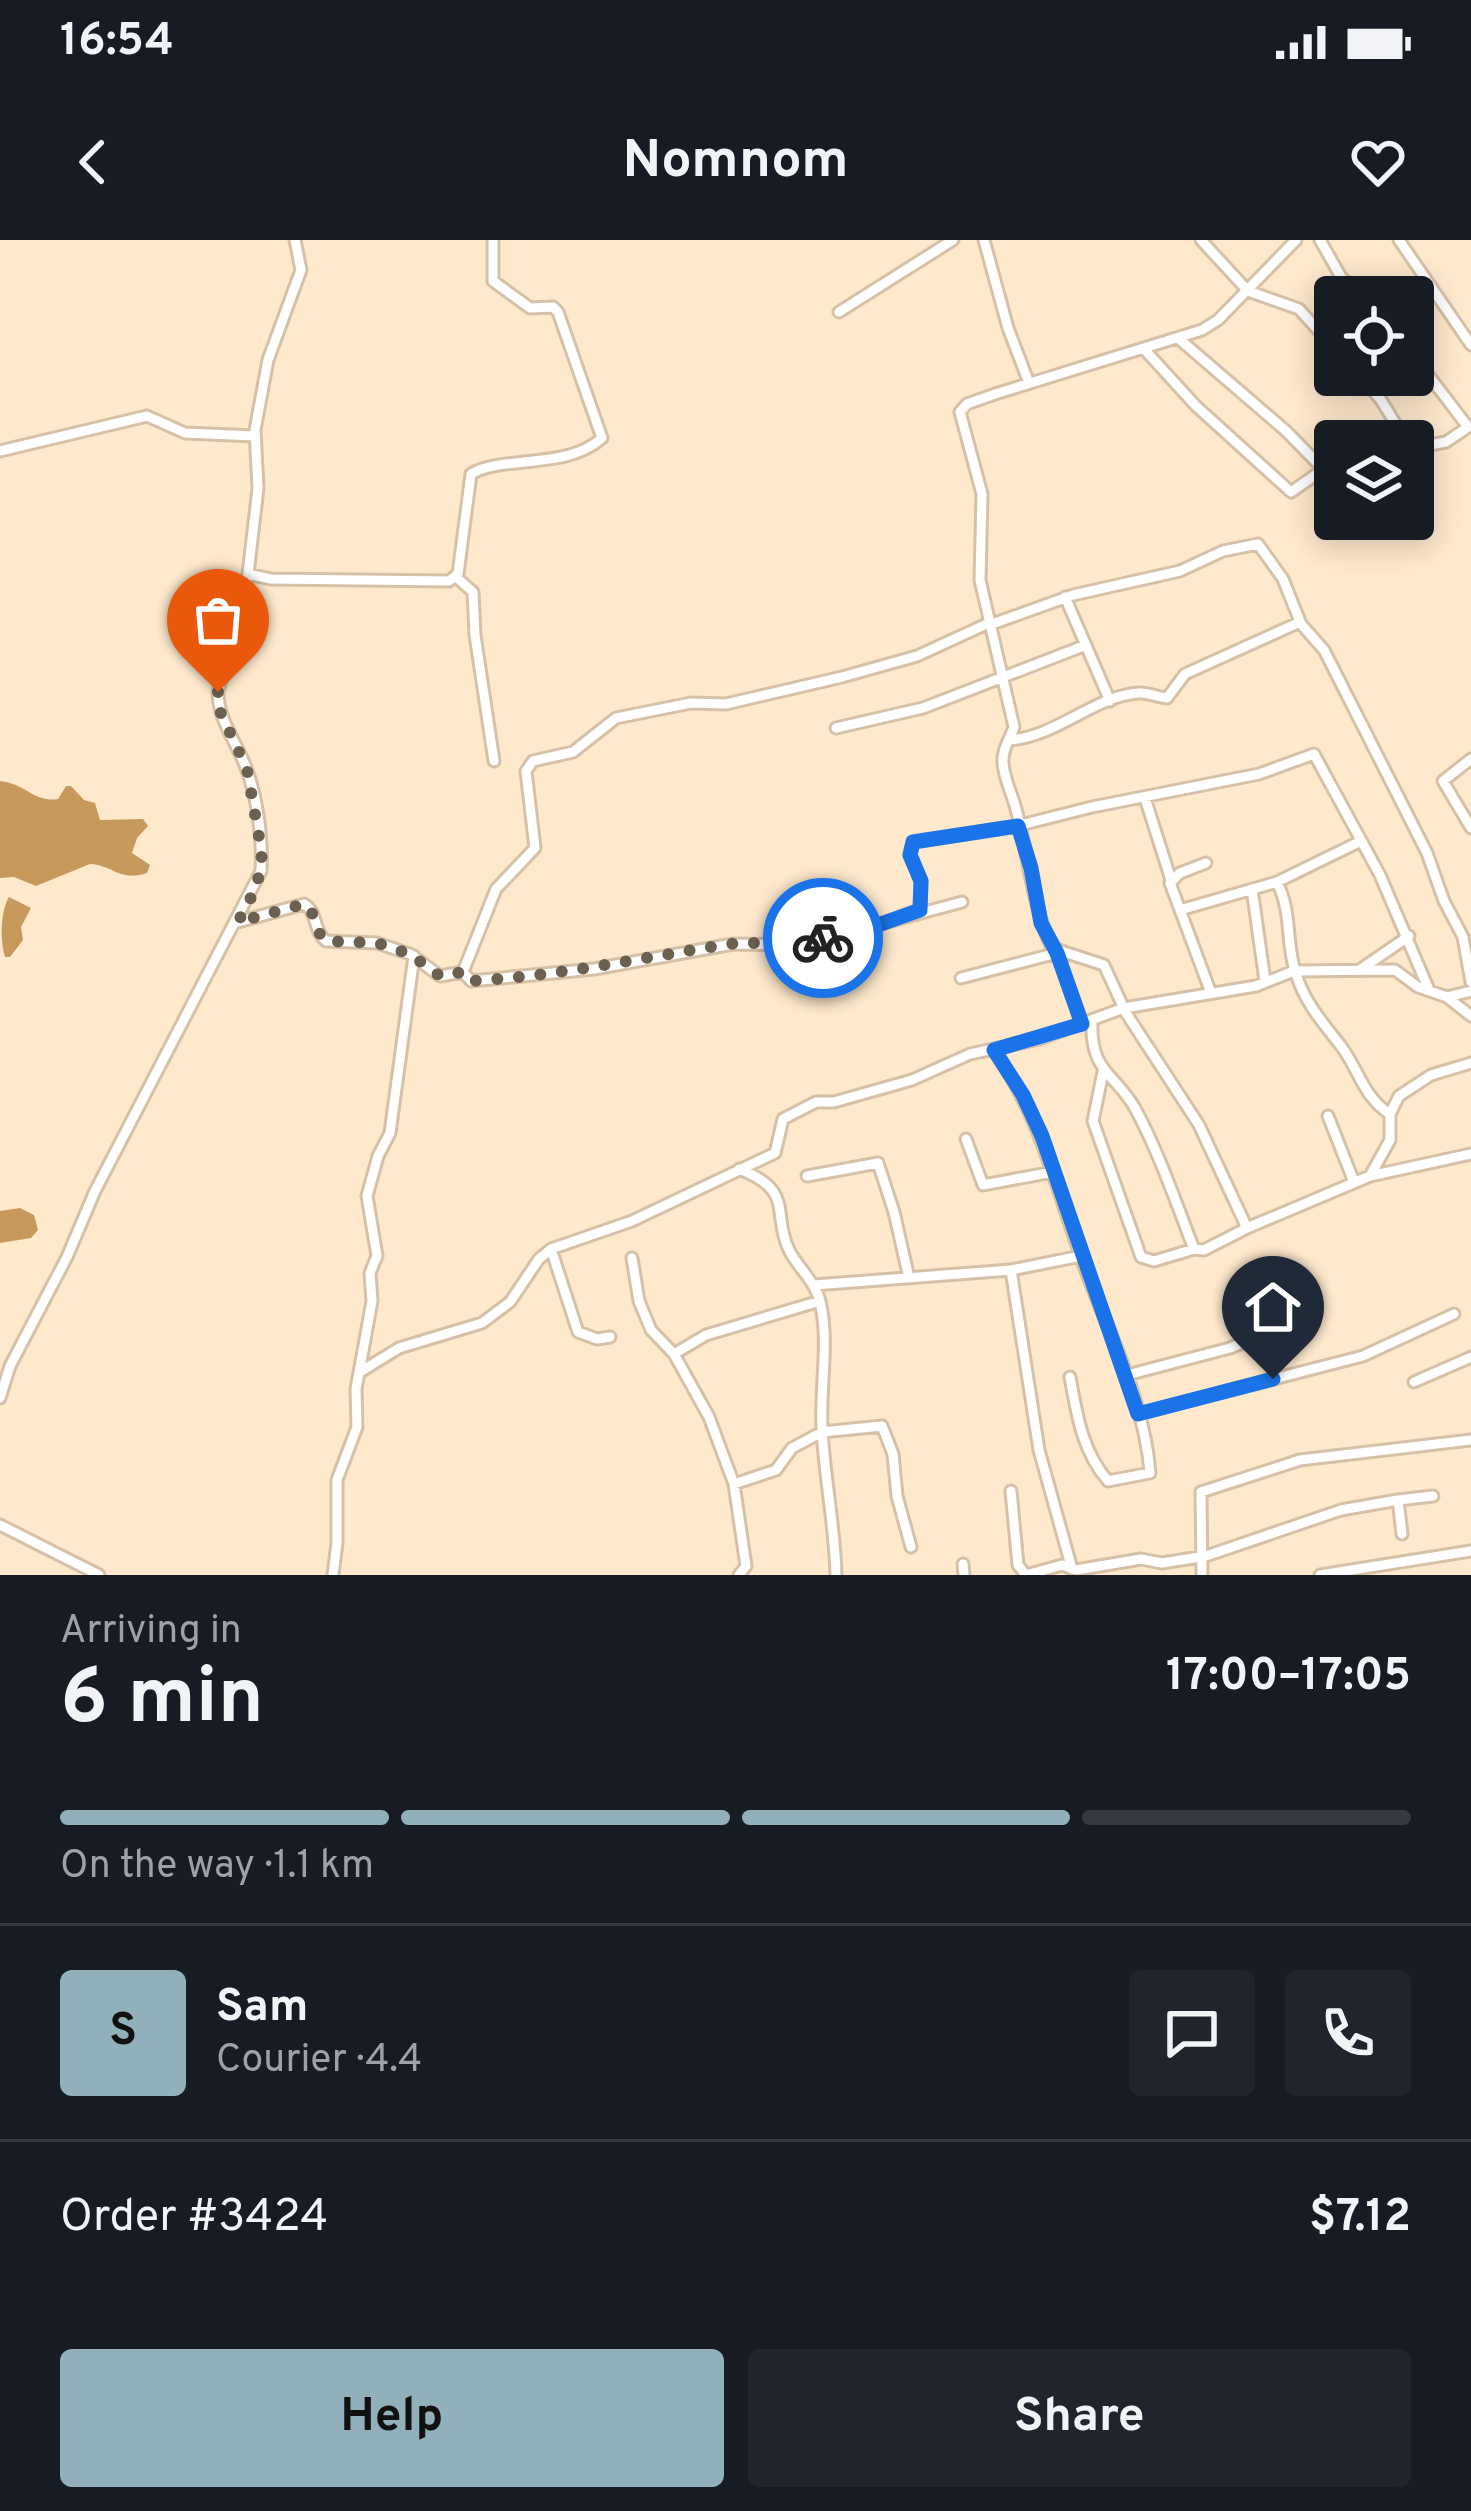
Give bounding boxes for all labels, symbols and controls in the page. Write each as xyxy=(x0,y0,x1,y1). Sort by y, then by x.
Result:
text: 16:54 xyxy=(60,14,174,71)
text: Nomnom xyxy=(622,128,849,197)
icon: back xyxy=(60,129,126,195)
icon: heart xyxy=(1345,129,1411,195)
map controls xyxy=(1314,276,1434,540)
button: locate xyxy=(1314,276,1434,396)
button: layers xyxy=(1314,420,1434,540)
pin xyxy=(167,569,269,692)
icon: bag xyxy=(185,587,251,653)
courier xyxy=(763,878,883,998)
icon: bike xyxy=(790,905,856,971)
pin xyxy=(1222,1256,1324,1379)
icon: home xyxy=(1240,1274,1306,1340)
text: Arriving in xyxy=(60,1608,242,1657)
text: 17:00–17:05 xyxy=(1166,1649,1411,1706)
text: 6 min xyxy=(60,1652,264,1751)
text: On the way · 1.1 km xyxy=(60,1843,374,1892)
button: chat xyxy=(1129,1970,1255,2096)
button: phone xyxy=(1285,1970,1411,2096)
text: Sam xyxy=(216,1980,308,2037)
text: S xyxy=(109,2004,137,2061)
text: Courier · 4.4 xyxy=(216,2037,422,2086)
text: Order #3424 xyxy=(60,2190,328,2247)
text: $7.12 xyxy=(1309,2190,1411,2247)
button: Help xyxy=(60,2349,724,2487)
button: Share xyxy=(748,2349,1411,2487)

